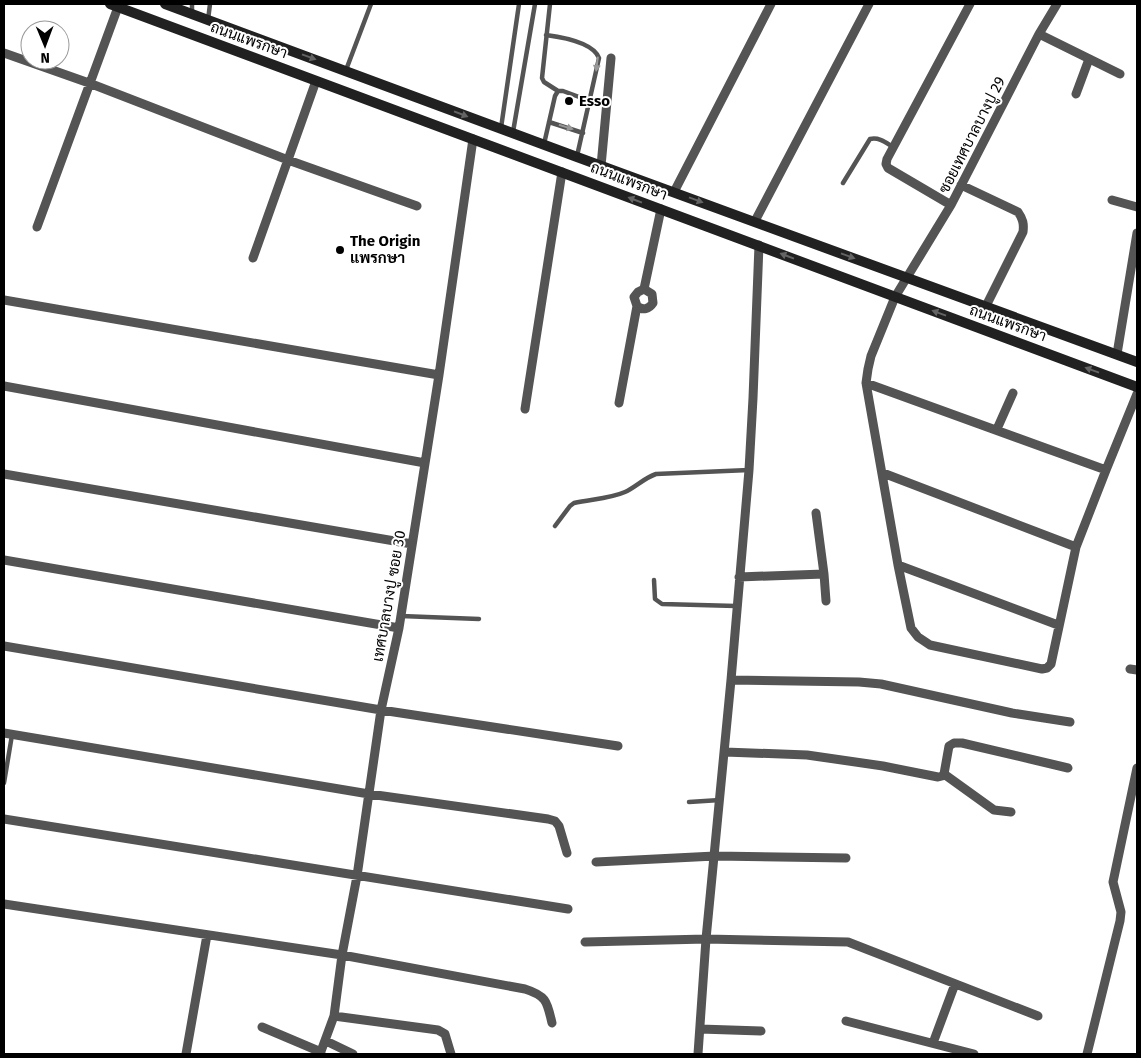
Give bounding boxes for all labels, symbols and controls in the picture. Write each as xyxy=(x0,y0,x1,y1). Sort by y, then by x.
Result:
street label: ถนนแพรกษา xyxy=(208,18,290,62)
north arrow xyxy=(20,20,70,70)
text: N xyxy=(40,49,50,66)
one-way arrow xyxy=(301,54,316,61)
one-way arrow xyxy=(593,56,601,72)
street label: ซอยเทศบาลบางปู 29 xyxy=(935,74,1010,197)
place label: Esso xyxy=(579,92,610,110)
marker: Esso xyxy=(563,95,575,107)
one-way arrow xyxy=(454,110,469,118)
one-way arrow xyxy=(559,124,574,132)
street label: ถนนแพรกษา xyxy=(588,158,670,204)
one-way arrow xyxy=(627,196,642,204)
one-way arrow xyxy=(688,197,703,204)
place label: The Origin แพรกษา xyxy=(350,232,420,267)
marker: The Origin แพรกษา xyxy=(334,244,346,256)
one-way arrow xyxy=(779,252,794,260)
one-way arrow xyxy=(841,253,856,260)
street label: ถนนแพรกษา xyxy=(967,301,1049,345)
one-way arrow xyxy=(932,309,947,316)
one-way arrow xyxy=(1084,366,1099,373)
street label: เทศบาลบางปู ซอย 30 xyxy=(369,529,410,663)

